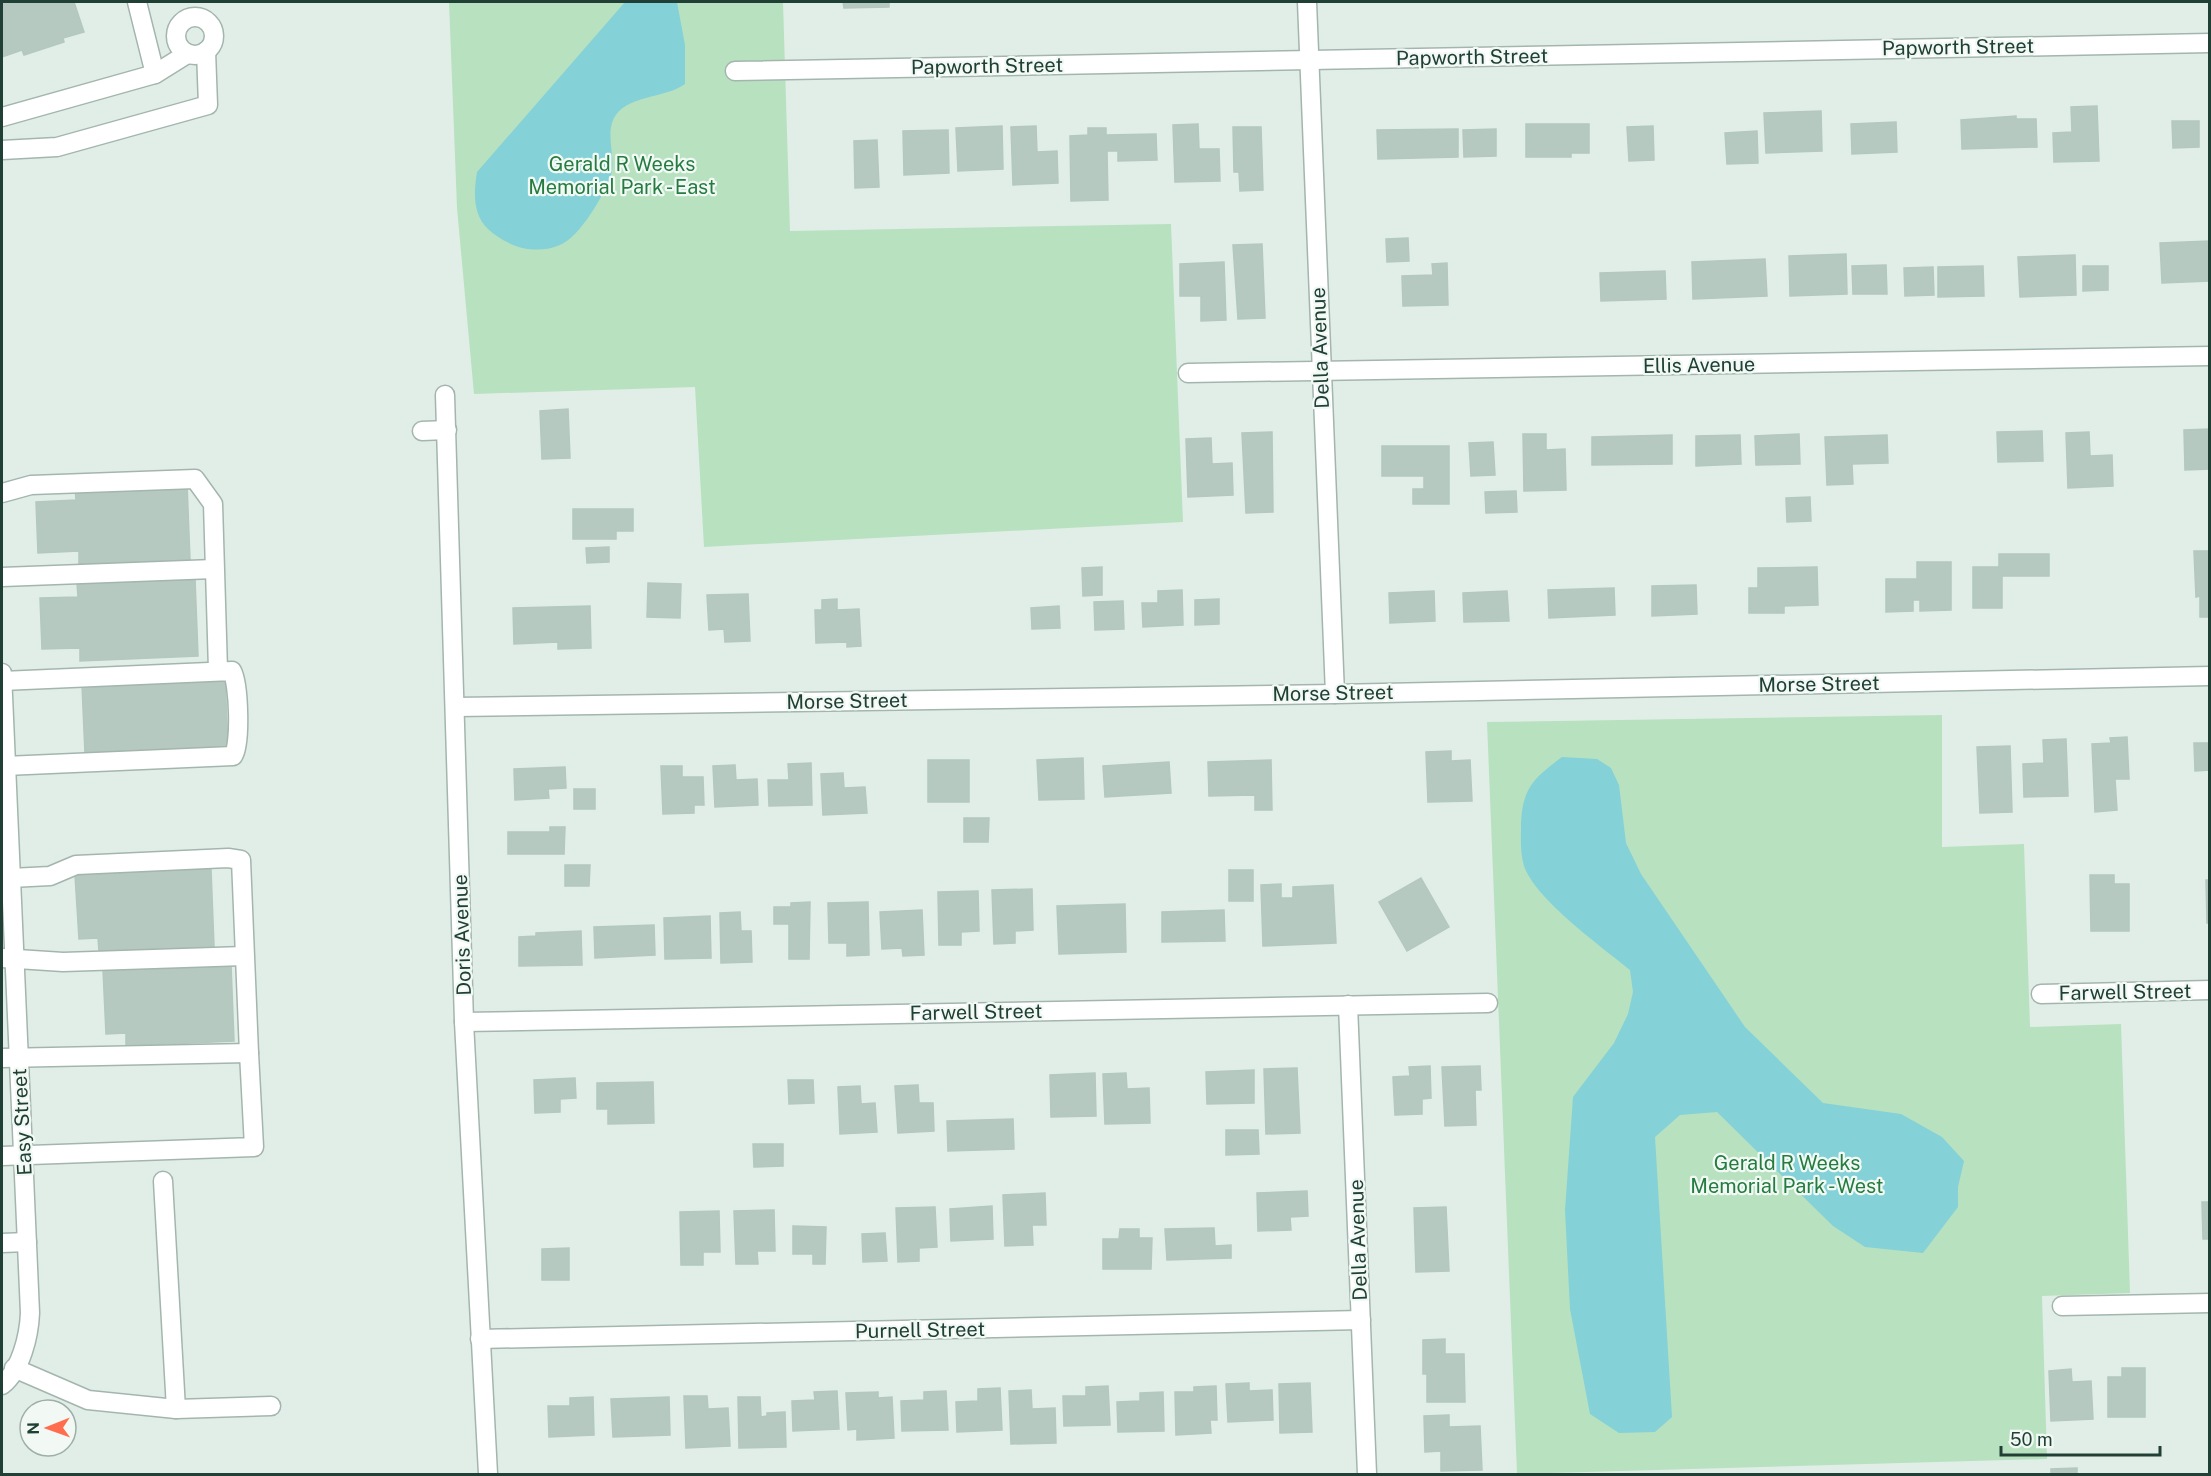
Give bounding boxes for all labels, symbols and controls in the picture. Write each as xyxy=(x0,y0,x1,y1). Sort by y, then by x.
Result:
street label: Papworth Street xyxy=(1882,34,2034,60)
street label: Papworth Street xyxy=(1396,44,1548,70)
street label: Papworth Street xyxy=(911,53,1063,79)
park label: Gerald R Weeks Memorial Park - East xyxy=(528,152,716,199)
street label: Della Avenue xyxy=(1306,287,1334,409)
street label: Ellis Avenue xyxy=(1643,352,1755,378)
street label: Morse Street xyxy=(1758,671,1880,697)
street label: Morse Street xyxy=(1272,680,1394,706)
street label: Morse Street xyxy=(786,688,908,714)
street label: Doris Avenue xyxy=(448,874,476,996)
street label: Farwell Street xyxy=(2058,979,2192,1005)
street label: Farwell Street xyxy=(909,999,1043,1025)
street label: Easy Street xyxy=(7,1068,37,1176)
park label: Gerald R Weeks Memorial Park - West xyxy=(1690,1151,1884,1198)
street label: Della Avenue xyxy=(1344,1179,1372,1301)
street label: Purnell Street xyxy=(855,1317,985,1343)
north arrow xyxy=(18,1398,78,1458)
scale bar xyxy=(2001,1419,2160,1457)
text: N xyxy=(24,1422,43,1435)
text: 50 m xyxy=(2010,1429,2053,1450)

